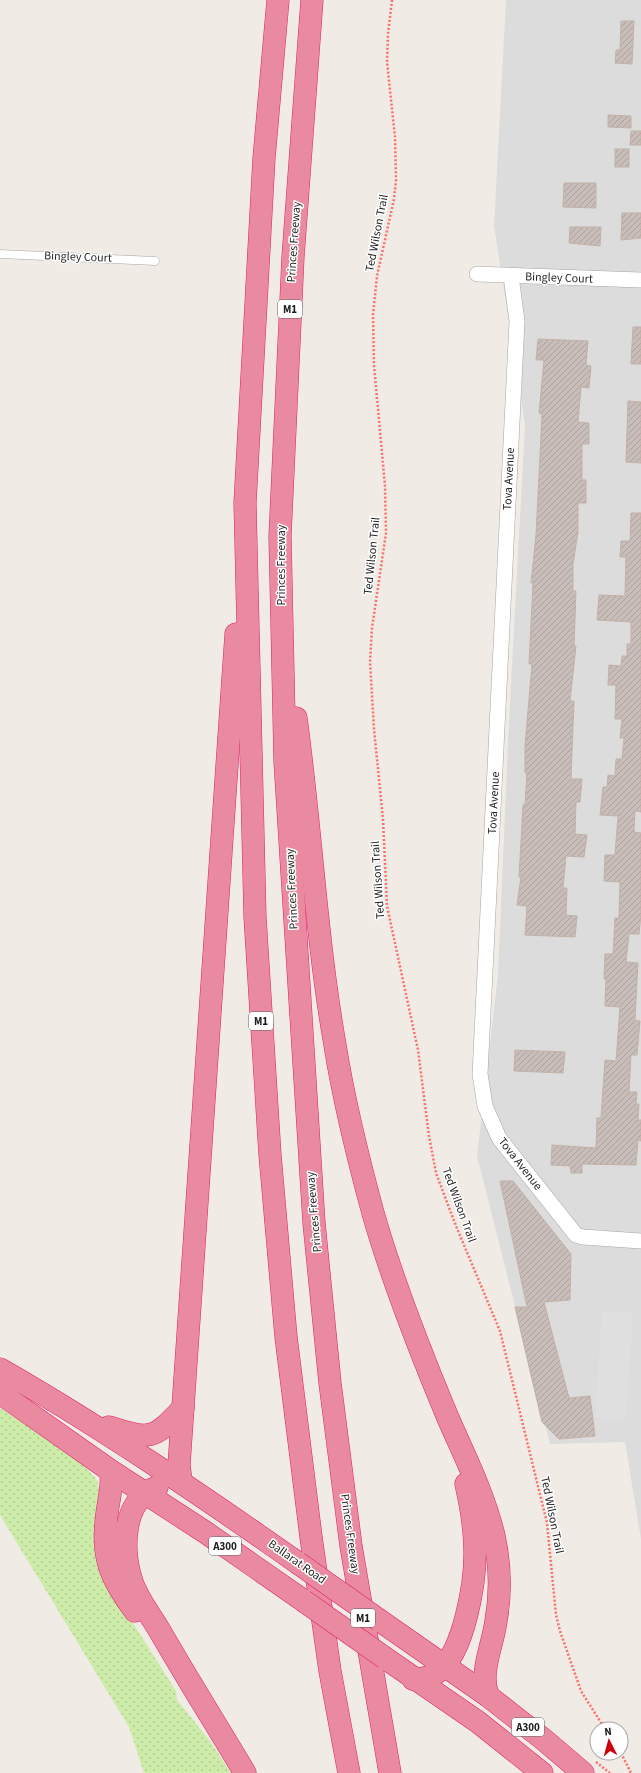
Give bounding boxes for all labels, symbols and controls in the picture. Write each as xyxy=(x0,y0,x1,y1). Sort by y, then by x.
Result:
street label: Ted Wilson Trail xyxy=(361,193,393,273)
street label: Princes Freeway xyxy=(283,201,305,283)
street label: Bingley Court xyxy=(44,247,112,267)
street label: Bingley Court xyxy=(525,268,593,288)
road number: M1 xyxy=(278,300,302,318)
street label: Tova Avenue xyxy=(499,447,519,511)
street label: Ted Wilson Trail xyxy=(359,516,385,596)
street label: Princes Freeway xyxy=(273,524,290,605)
street label: Tova Avenue xyxy=(484,771,504,835)
street label: Ted Wilson Trail xyxy=(367,840,389,920)
street label: Princes Freeway xyxy=(281,848,303,930)
road number: M1 xyxy=(249,1012,273,1030)
street label: Tova Avenue xyxy=(494,1134,546,1194)
street label: Ted Wilson Trail xyxy=(438,1165,480,1245)
street label: Princes Freeway xyxy=(302,1171,326,1253)
street label: Ted Wilson Trail xyxy=(536,1475,568,1555)
street label: Princes Freeway xyxy=(336,1493,364,1576)
street label: Ballarat Road xyxy=(265,1536,329,1588)
road number: A300 xyxy=(209,1537,241,1555)
road number: M1 xyxy=(351,1609,375,1627)
road number: A300 xyxy=(512,1718,544,1736)
north arrow xyxy=(589,1721,629,1761)
text: N xyxy=(604,1724,612,1739)

